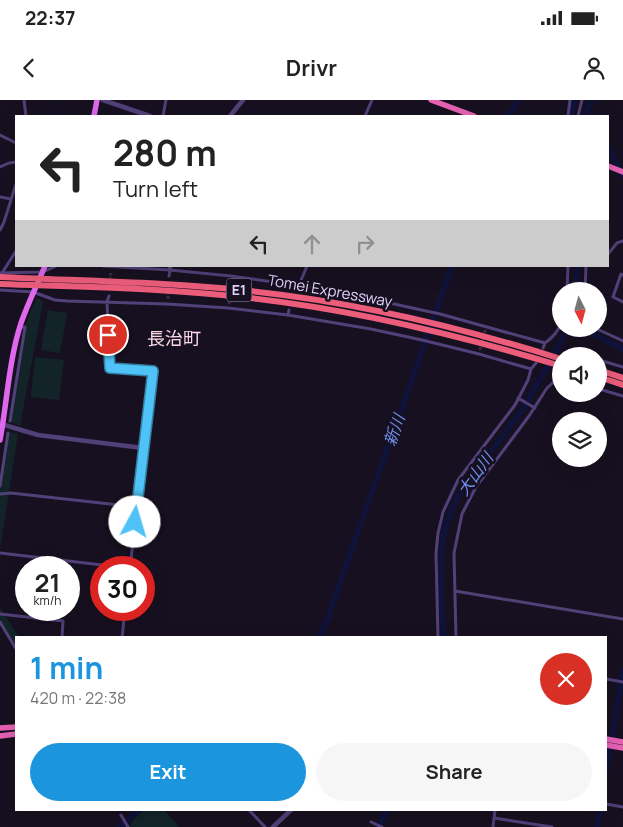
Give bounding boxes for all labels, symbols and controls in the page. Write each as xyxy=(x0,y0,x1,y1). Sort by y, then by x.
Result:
text: 22:37 xyxy=(25,5,75,31)
text: Drivr xyxy=(286,53,337,83)
icon: back xyxy=(15,54,43,82)
icon: person xyxy=(580,54,608,82)
text: 280 m xyxy=(113,129,217,177)
icon: left xyxy=(30,135,95,200)
text: Turn left xyxy=(113,174,198,204)
icon: left xyxy=(245,230,273,258)
icon: ahead xyxy=(298,230,326,258)
icon: right xyxy=(351,230,379,258)
street label: Tomei Expressway xyxy=(266,269,394,312)
road number: E1 xyxy=(226,278,252,302)
north arrow xyxy=(552,282,608,338)
map controls xyxy=(552,282,607,467)
pin xyxy=(87,314,129,356)
icon: arrive xyxy=(94,321,122,349)
district label: 長治町 xyxy=(147,326,201,350)
button: sound xyxy=(552,347,607,402)
water label: 新川 xyxy=(378,409,410,449)
button: layers xyxy=(552,412,607,467)
water label: 大山川 xyxy=(452,447,499,500)
position arrow xyxy=(108,495,160,547)
speed limit sign: 30 xyxy=(90,556,155,621)
text: 21 xyxy=(35,565,60,600)
text: km/h xyxy=(34,592,61,609)
text: 1 min xyxy=(30,647,103,688)
button: close xyxy=(540,653,592,705)
text: 420 m · 22:38 xyxy=(30,687,126,709)
button: Exit xyxy=(30,743,306,801)
button: Share xyxy=(316,743,592,801)

